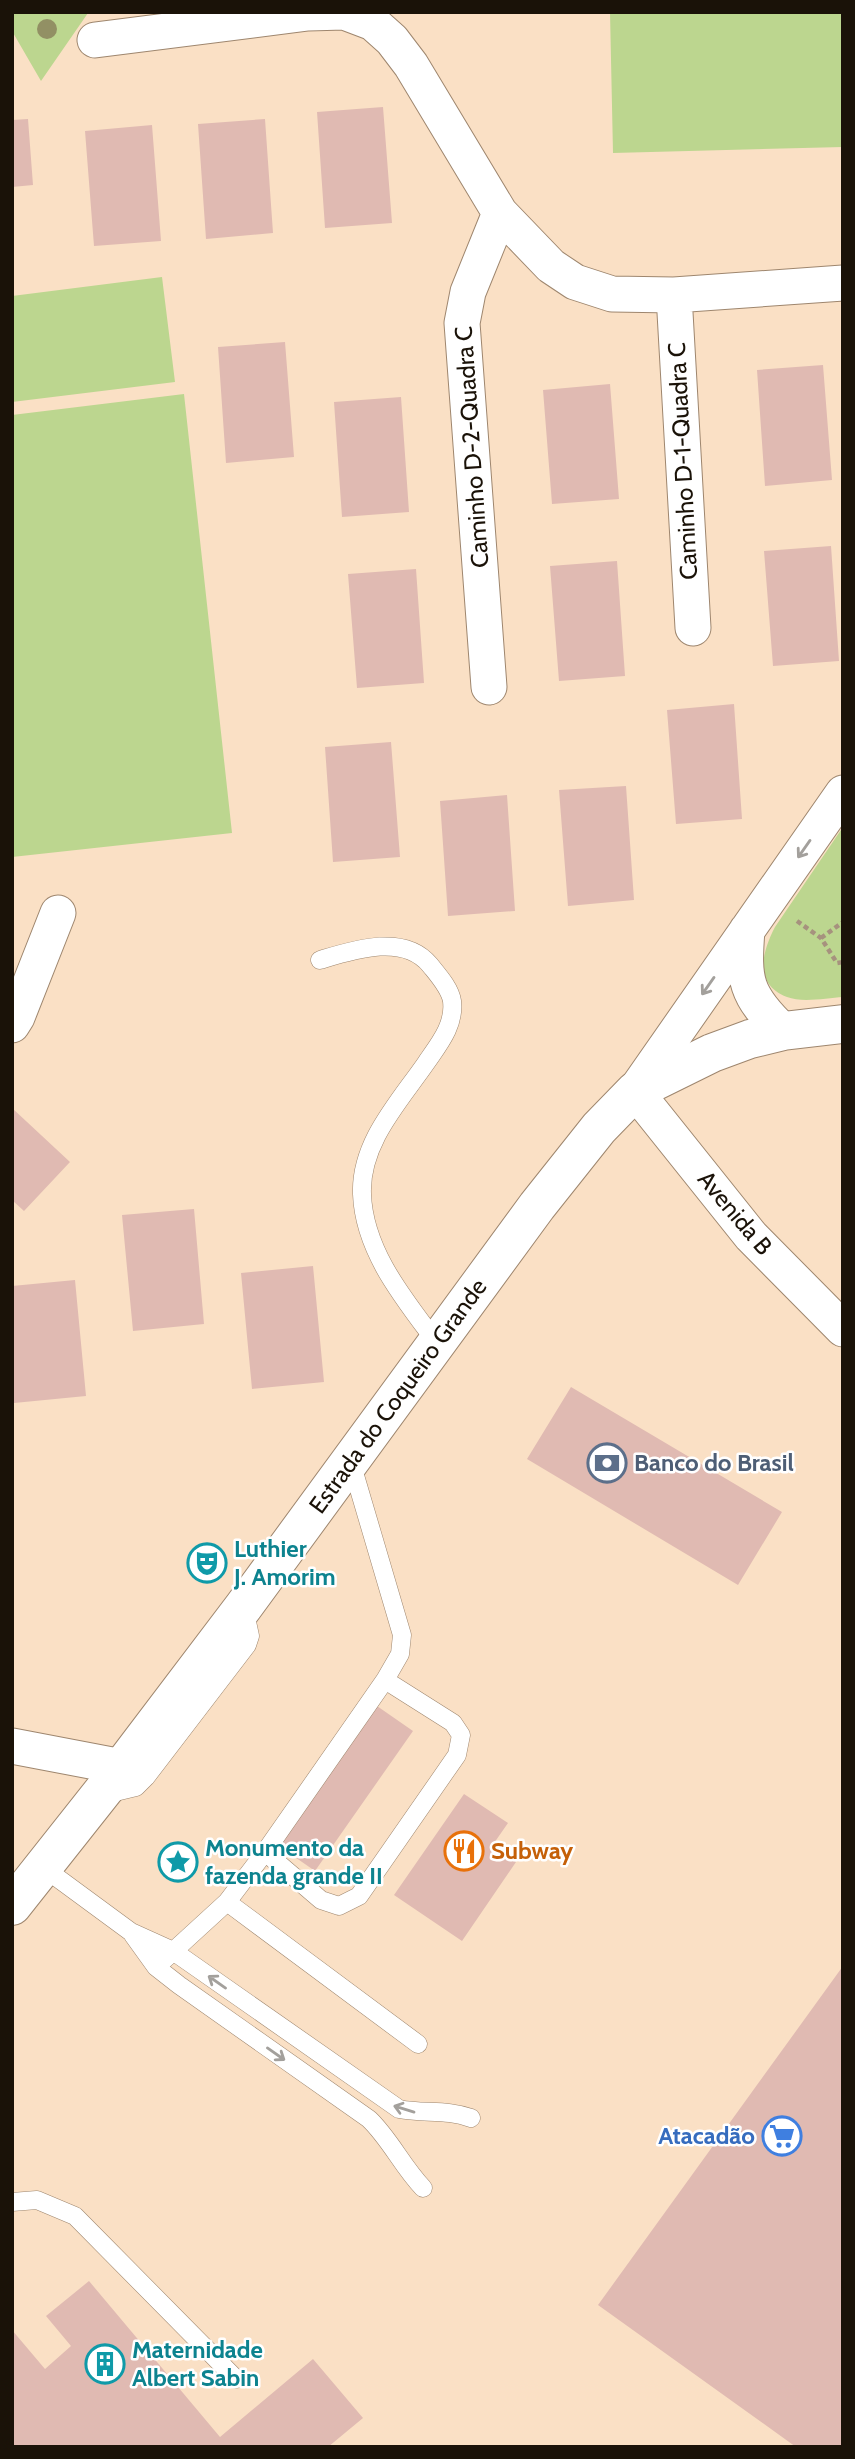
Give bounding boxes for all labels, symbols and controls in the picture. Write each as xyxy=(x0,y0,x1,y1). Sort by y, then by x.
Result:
street label: Caminho D-2-Quadra C xyxy=(449,325,494,569)
street label: Caminho D-1-Quadra C xyxy=(662,342,703,580)
one-way arrow xyxy=(797,839,811,858)
one-way arrow xyxy=(701,976,715,995)
street label: Avenida B xyxy=(692,1165,779,1261)
street label: Estrada do Coqueiro Grande xyxy=(303,1273,493,1519)
bank icon: Banco do Brasil xyxy=(586,1442,628,1484)
place label: Banco do Brasil xyxy=(634,1448,794,1477)
place label: Luthier J. Amorim xyxy=(233,1534,336,1591)
theatre icon: Luthier J. Amorim xyxy=(186,1542,228,1584)
restaurant icon: Subway xyxy=(443,1830,485,1872)
place label: Monumento da fazenda grande II xyxy=(205,1833,383,1890)
place label: Subway xyxy=(491,1836,573,1865)
place icon: Monumento da fazenda grande II xyxy=(157,1841,199,1883)
one-way arrow xyxy=(208,1975,227,1989)
one-way arrow xyxy=(266,2047,285,2061)
one-way arrow xyxy=(394,2101,416,2114)
supermarket icon: Atacadão xyxy=(761,2115,803,2157)
place label: Atacadão xyxy=(658,2121,755,2150)
place label: Maternidade Albert Sabin xyxy=(132,2335,263,2392)
building icon: Maternidade Albert Sabin xyxy=(84,2343,126,2385)

